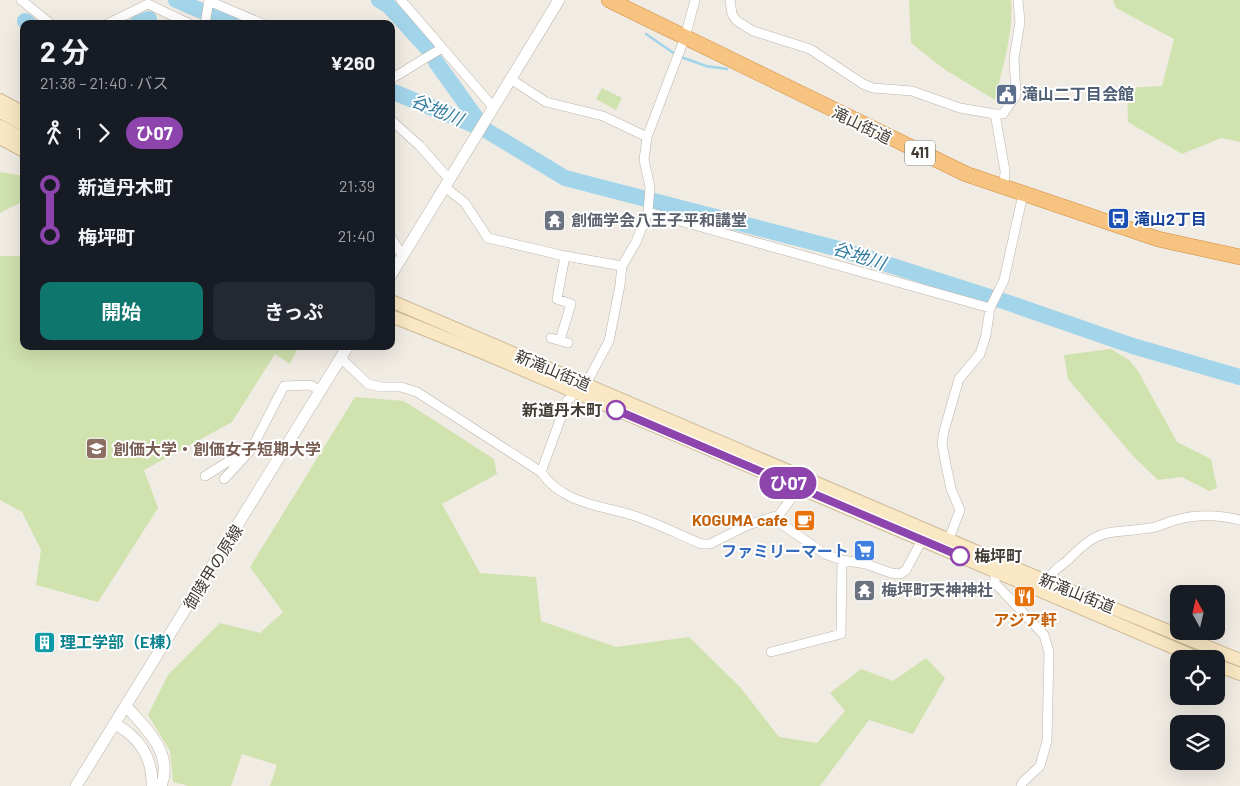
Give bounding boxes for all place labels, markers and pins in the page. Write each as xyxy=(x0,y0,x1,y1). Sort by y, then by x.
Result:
public building icon: 滝山二丁目会館 xyxy=(994,82,1018,106)
place label: 滝山二丁目会館 xyxy=(1022,84,1134,103)
bus stop icon: 滝山2丁目 xyxy=(1106,207,1130,231)
temple icon: 創価学会八王子平和講堂 xyxy=(543,208,567,232)
place label: 滝山2丁目 xyxy=(1134,209,1207,228)
place label: 創価学会八王子平和講堂 xyxy=(571,210,747,229)
place label: 新道丹木町 xyxy=(522,400,602,419)
marker: 新道丹木町 xyxy=(606,400,626,420)
school or university icon: 創価大学・創価女子短期大学 xyxy=(85,437,109,461)
place label: 創価大学・創価女子短期大学 xyxy=(113,439,321,458)
cafe icon: KOGUMA cafe xyxy=(792,508,816,532)
place label: KOGUMA cafe xyxy=(692,510,788,529)
supermarket icon: ファミリーマート xyxy=(853,539,877,563)
place label: ファミリーマート xyxy=(721,541,849,560)
marker: 梅坪町 xyxy=(950,546,970,566)
place label: 梅坪町 xyxy=(974,546,1022,565)
temple icon: 梅坪町天神神社 xyxy=(853,578,877,602)
place label: 梅坪町天神神社 xyxy=(881,580,993,599)
restaurant icon: アジア軒 xyxy=(1013,584,1037,608)
place label: アジア軒 xyxy=(993,610,1057,629)
building icon: 理工学部（E棟） xyxy=(32,630,56,654)
place label: 理工学部（E棟） xyxy=(60,632,181,651)

